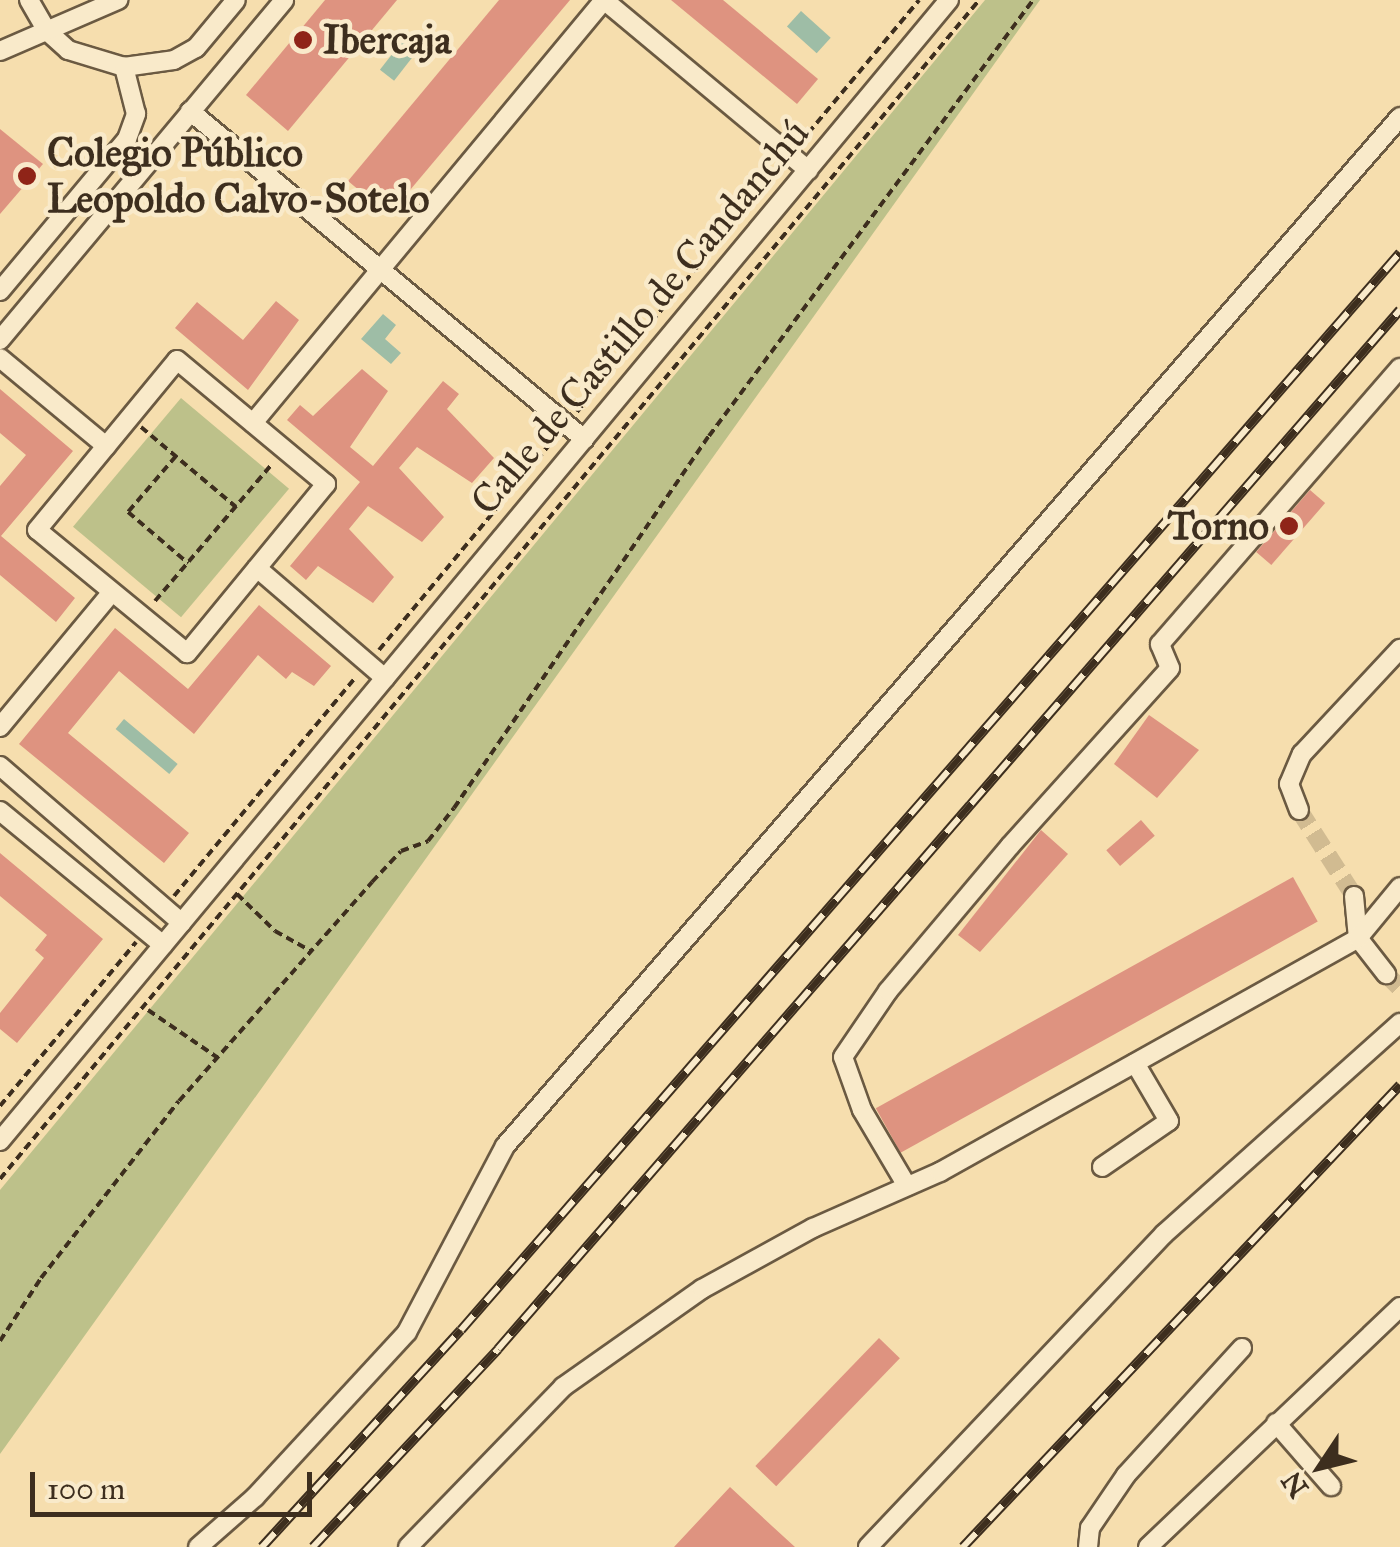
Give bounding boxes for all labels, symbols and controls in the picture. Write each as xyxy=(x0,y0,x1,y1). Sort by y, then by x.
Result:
place label: Ibercaja xyxy=(323,16,451,64)
marker: Ibercaja xyxy=(292,29,314,51)
street label: Calle de Castillo de Candanchú xyxy=(461,110,819,524)
place label: Colegio Público Leopoldo Calvo-Sotelo xyxy=(47,129,430,223)
marker: Colegio Público Leopoldo Calvo-Sotelo xyxy=(16,165,38,187)
place label: Torno xyxy=(1167,502,1269,550)
marker: Torno xyxy=(1278,515,1300,537)
north arrow xyxy=(1270,1417,1370,1517)
scale bar xyxy=(35,1452,318,1514)
text: N xyxy=(1274,1465,1316,1504)
text: 100 m xyxy=(47,1471,125,1507)

